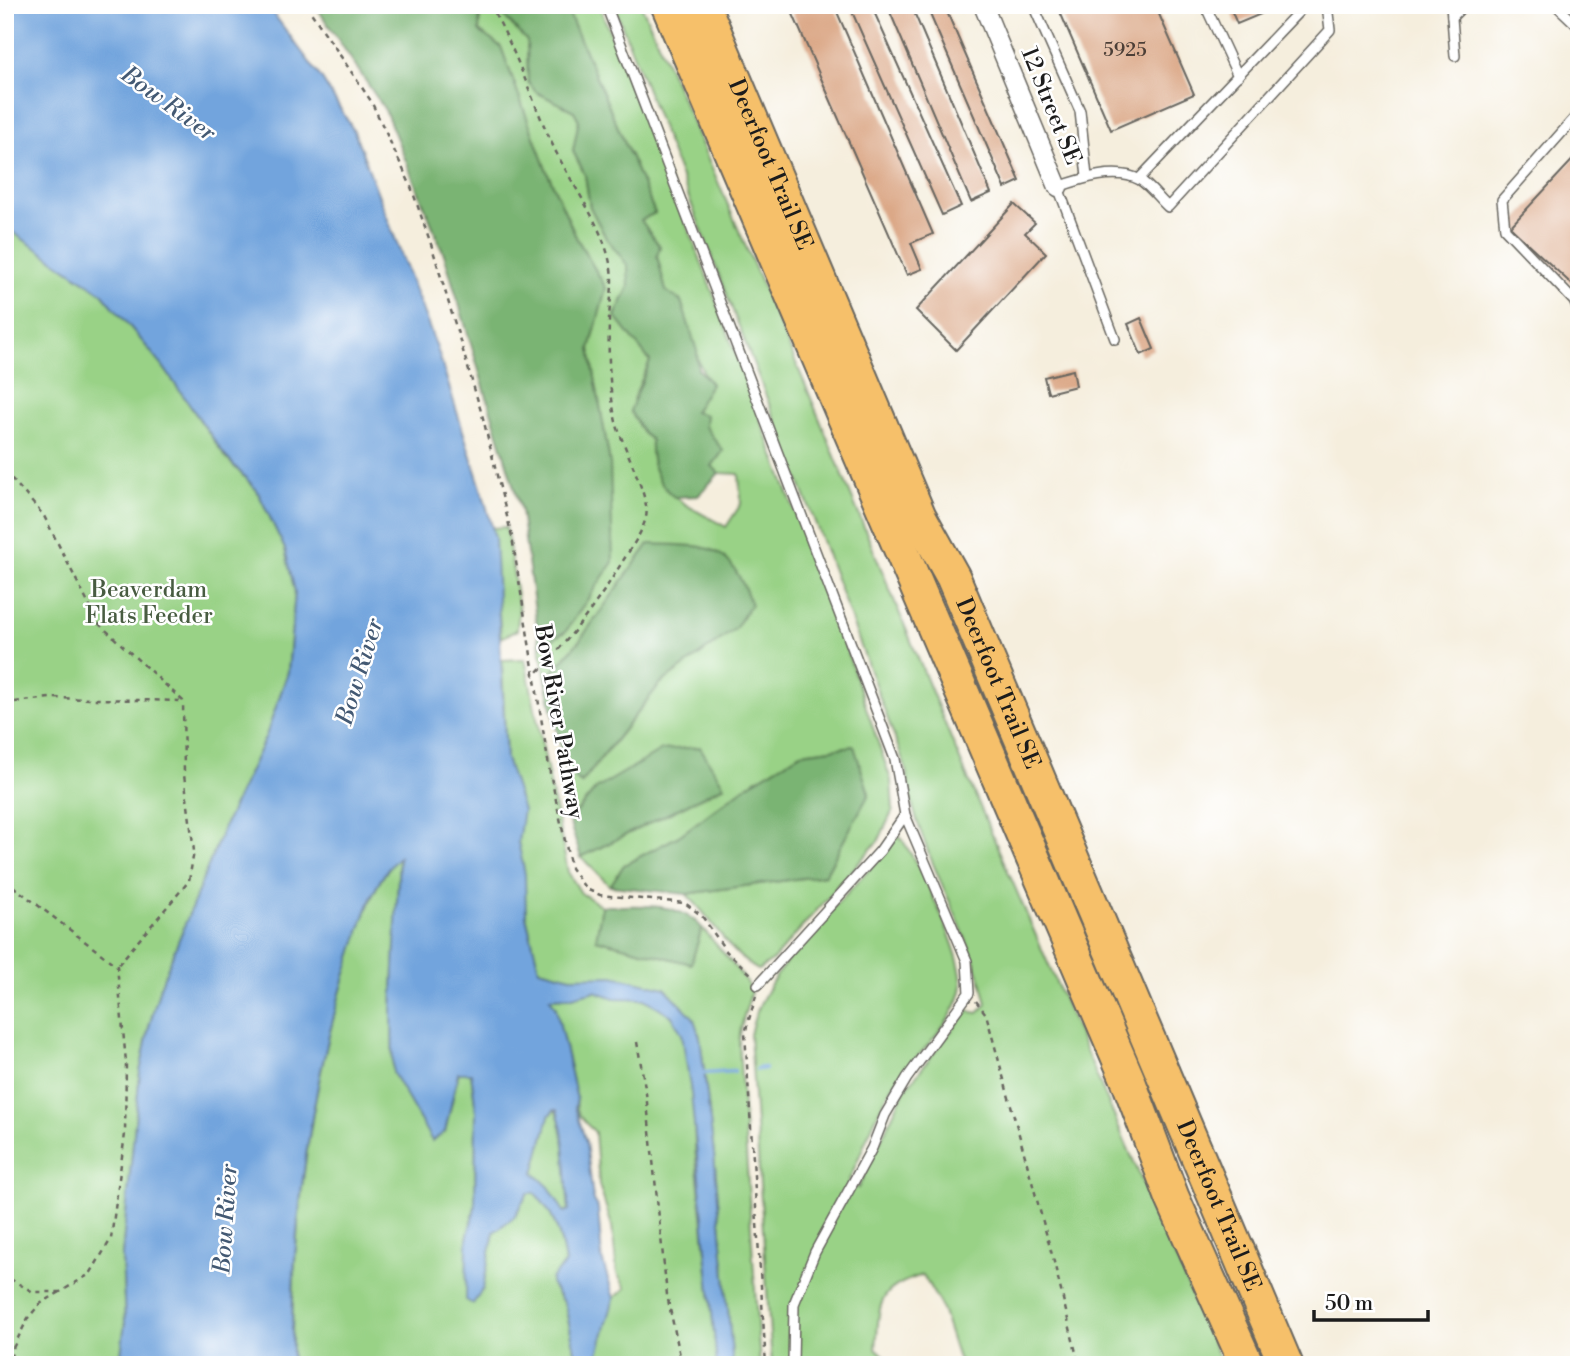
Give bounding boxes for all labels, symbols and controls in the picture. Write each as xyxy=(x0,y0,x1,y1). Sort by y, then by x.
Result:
house number: 5925 xyxy=(1103,38,1147,62)
street label: 12 Street SE xyxy=(1015,43,1087,169)
water label: Bow River xyxy=(114,59,222,149)
street label: Deerfoot Trail SE xyxy=(722,75,819,254)
park label: Beaverdam Flats Feeder xyxy=(85,576,213,630)
street label: Deerfoot Trail SE xyxy=(949,594,1046,773)
water label: Bow River xyxy=(329,614,391,730)
street label: Bow River Pathway xyxy=(528,622,590,822)
street label: Deerfoot Trail SE xyxy=(1170,1116,1267,1295)
water label: Bow River xyxy=(207,1162,245,1276)
scale bar xyxy=(1314,1279,1428,1323)
text: 50 m xyxy=(1325,1291,1373,1317)

